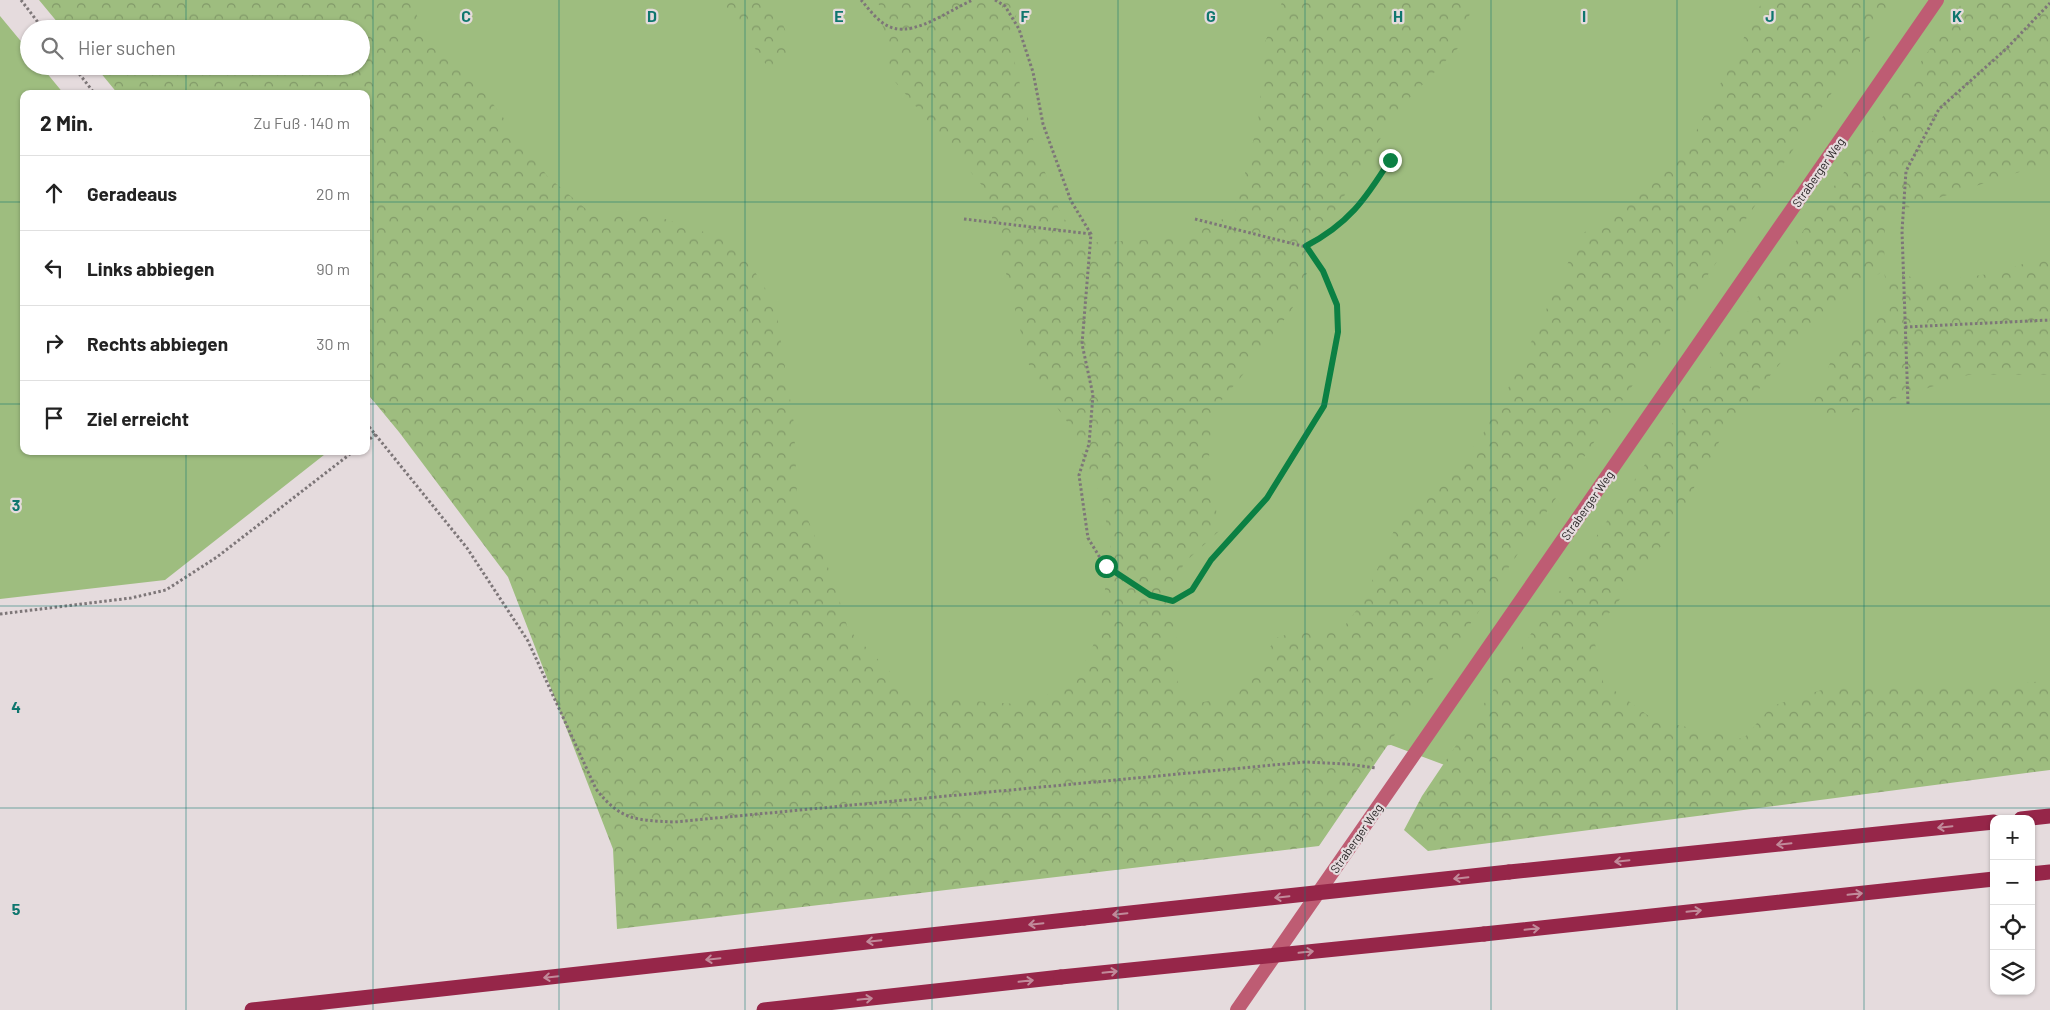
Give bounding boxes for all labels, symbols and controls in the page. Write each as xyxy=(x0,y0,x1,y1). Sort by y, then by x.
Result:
text: C xyxy=(461,6,471,25)
text: D xyxy=(647,6,657,25)
text: E xyxy=(834,6,844,25)
text: F xyxy=(1021,6,1030,25)
text: G xyxy=(1206,6,1216,25)
text: H xyxy=(1393,6,1403,25)
text: I xyxy=(1582,6,1586,25)
text: J xyxy=(1765,6,1775,25)
text: K xyxy=(1952,6,1962,25)
search box xyxy=(20,20,370,75)
icon: search xyxy=(38,34,66,62)
text: Hier suchen xyxy=(78,36,176,59)
text: 2 Min. xyxy=(40,110,93,135)
text: Zu Fuß · 140 m xyxy=(253,113,350,132)
street label: Straberger Weg xyxy=(1789,135,1847,209)
route end xyxy=(1379,149,1402,172)
icon: ahead xyxy=(40,179,68,207)
text: Geradeaus xyxy=(87,182,177,205)
text: 20 m xyxy=(316,184,350,203)
icon: left xyxy=(40,254,68,282)
text: Links abbiegen xyxy=(87,257,214,280)
text: 90 m xyxy=(316,259,350,278)
icon: right xyxy=(40,329,68,357)
text: Rechts abbiegen xyxy=(87,332,228,355)
text: 30 m xyxy=(316,334,350,353)
icon: arrive xyxy=(40,404,68,432)
text: Ziel erreicht xyxy=(87,407,189,430)
street label: Straberger Weg xyxy=(1558,468,1616,542)
text: 3 xyxy=(12,495,20,514)
route start xyxy=(1095,555,1118,578)
text: 4 xyxy=(11,697,21,716)
street label: Straberger Weg xyxy=(1327,801,1385,875)
map controls xyxy=(1990,815,2035,995)
button: + xyxy=(1990,815,2035,860)
one-way arrow xyxy=(1938,822,1954,832)
one-way arrow xyxy=(1776,839,1792,849)
one-way arrow xyxy=(1614,856,1630,865)
button: − xyxy=(1990,860,2035,905)
one-way arrow xyxy=(1453,873,1469,882)
one-way arrow xyxy=(1847,889,1863,899)
one-way arrow xyxy=(1274,892,1290,902)
text: 5 xyxy=(12,899,21,918)
button: locate xyxy=(1990,905,2035,950)
one-way arrow xyxy=(1686,906,1702,916)
one-way arrow xyxy=(1112,909,1128,919)
one-way arrow xyxy=(1028,919,1044,929)
one-way arrow xyxy=(1524,924,1540,934)
one-way arrow xyxy=(866,936,882,946)
one-way arrow xyxy=(1298,948,1314,957)
button: layers xyxy=(1990,950,2035,995)
one-way arrow xyxy=(705,954,721,964)
one-way arrow xyxy=(1101,967,1117,977)
one-way arrow xyxy=(543,972,559,982)
one-way arrow xyxy=(1018,976,1034,986)
one-way arrow xyxy=(856,994,872,1004)

